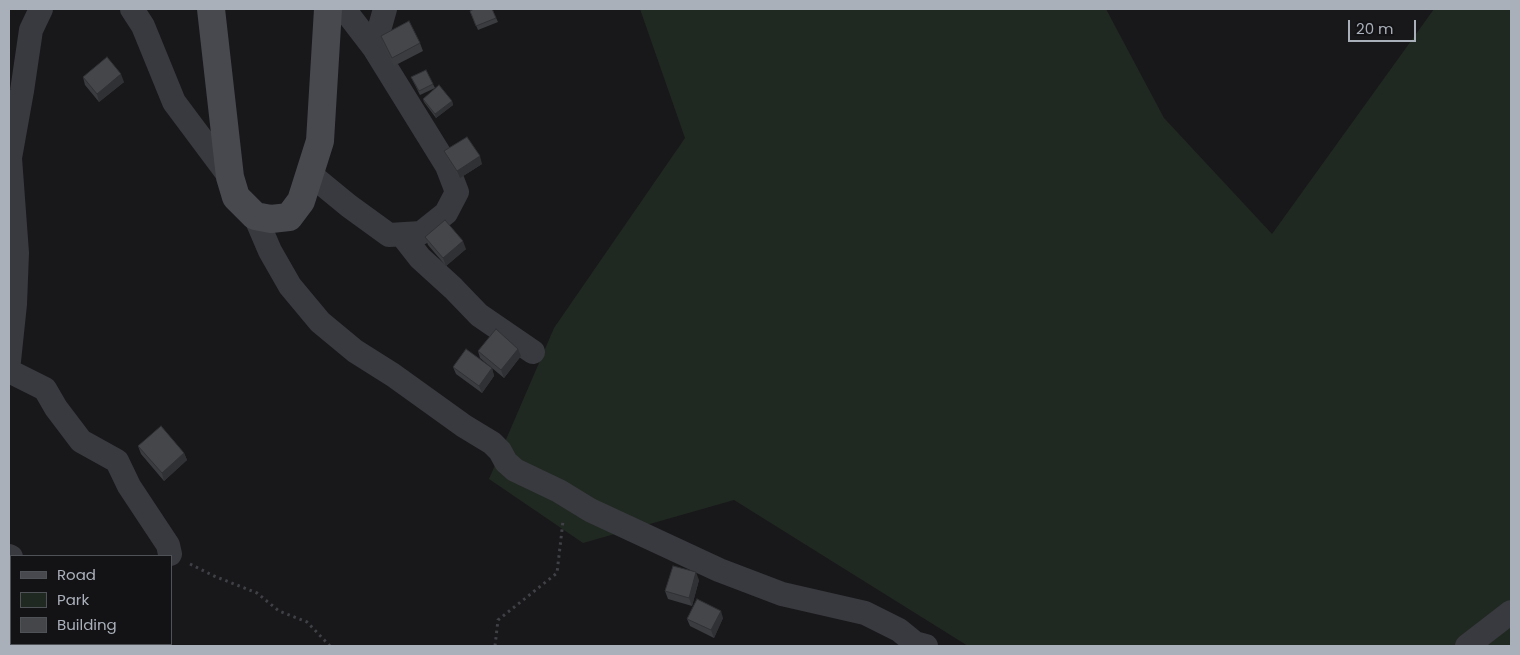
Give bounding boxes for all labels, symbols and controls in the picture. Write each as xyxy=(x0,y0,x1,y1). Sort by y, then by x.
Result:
scale bar xyxy=(1350,10,1418,42)
text: 20 m xyxy=(1356,18,1394,39)
legend xyxy=(10,555,172,645)
text: Road xyxy=(57,564,96,585)
text: Park xyxy=(57,589,89,610)
text: Building xyxy=(57,614,117,635)

